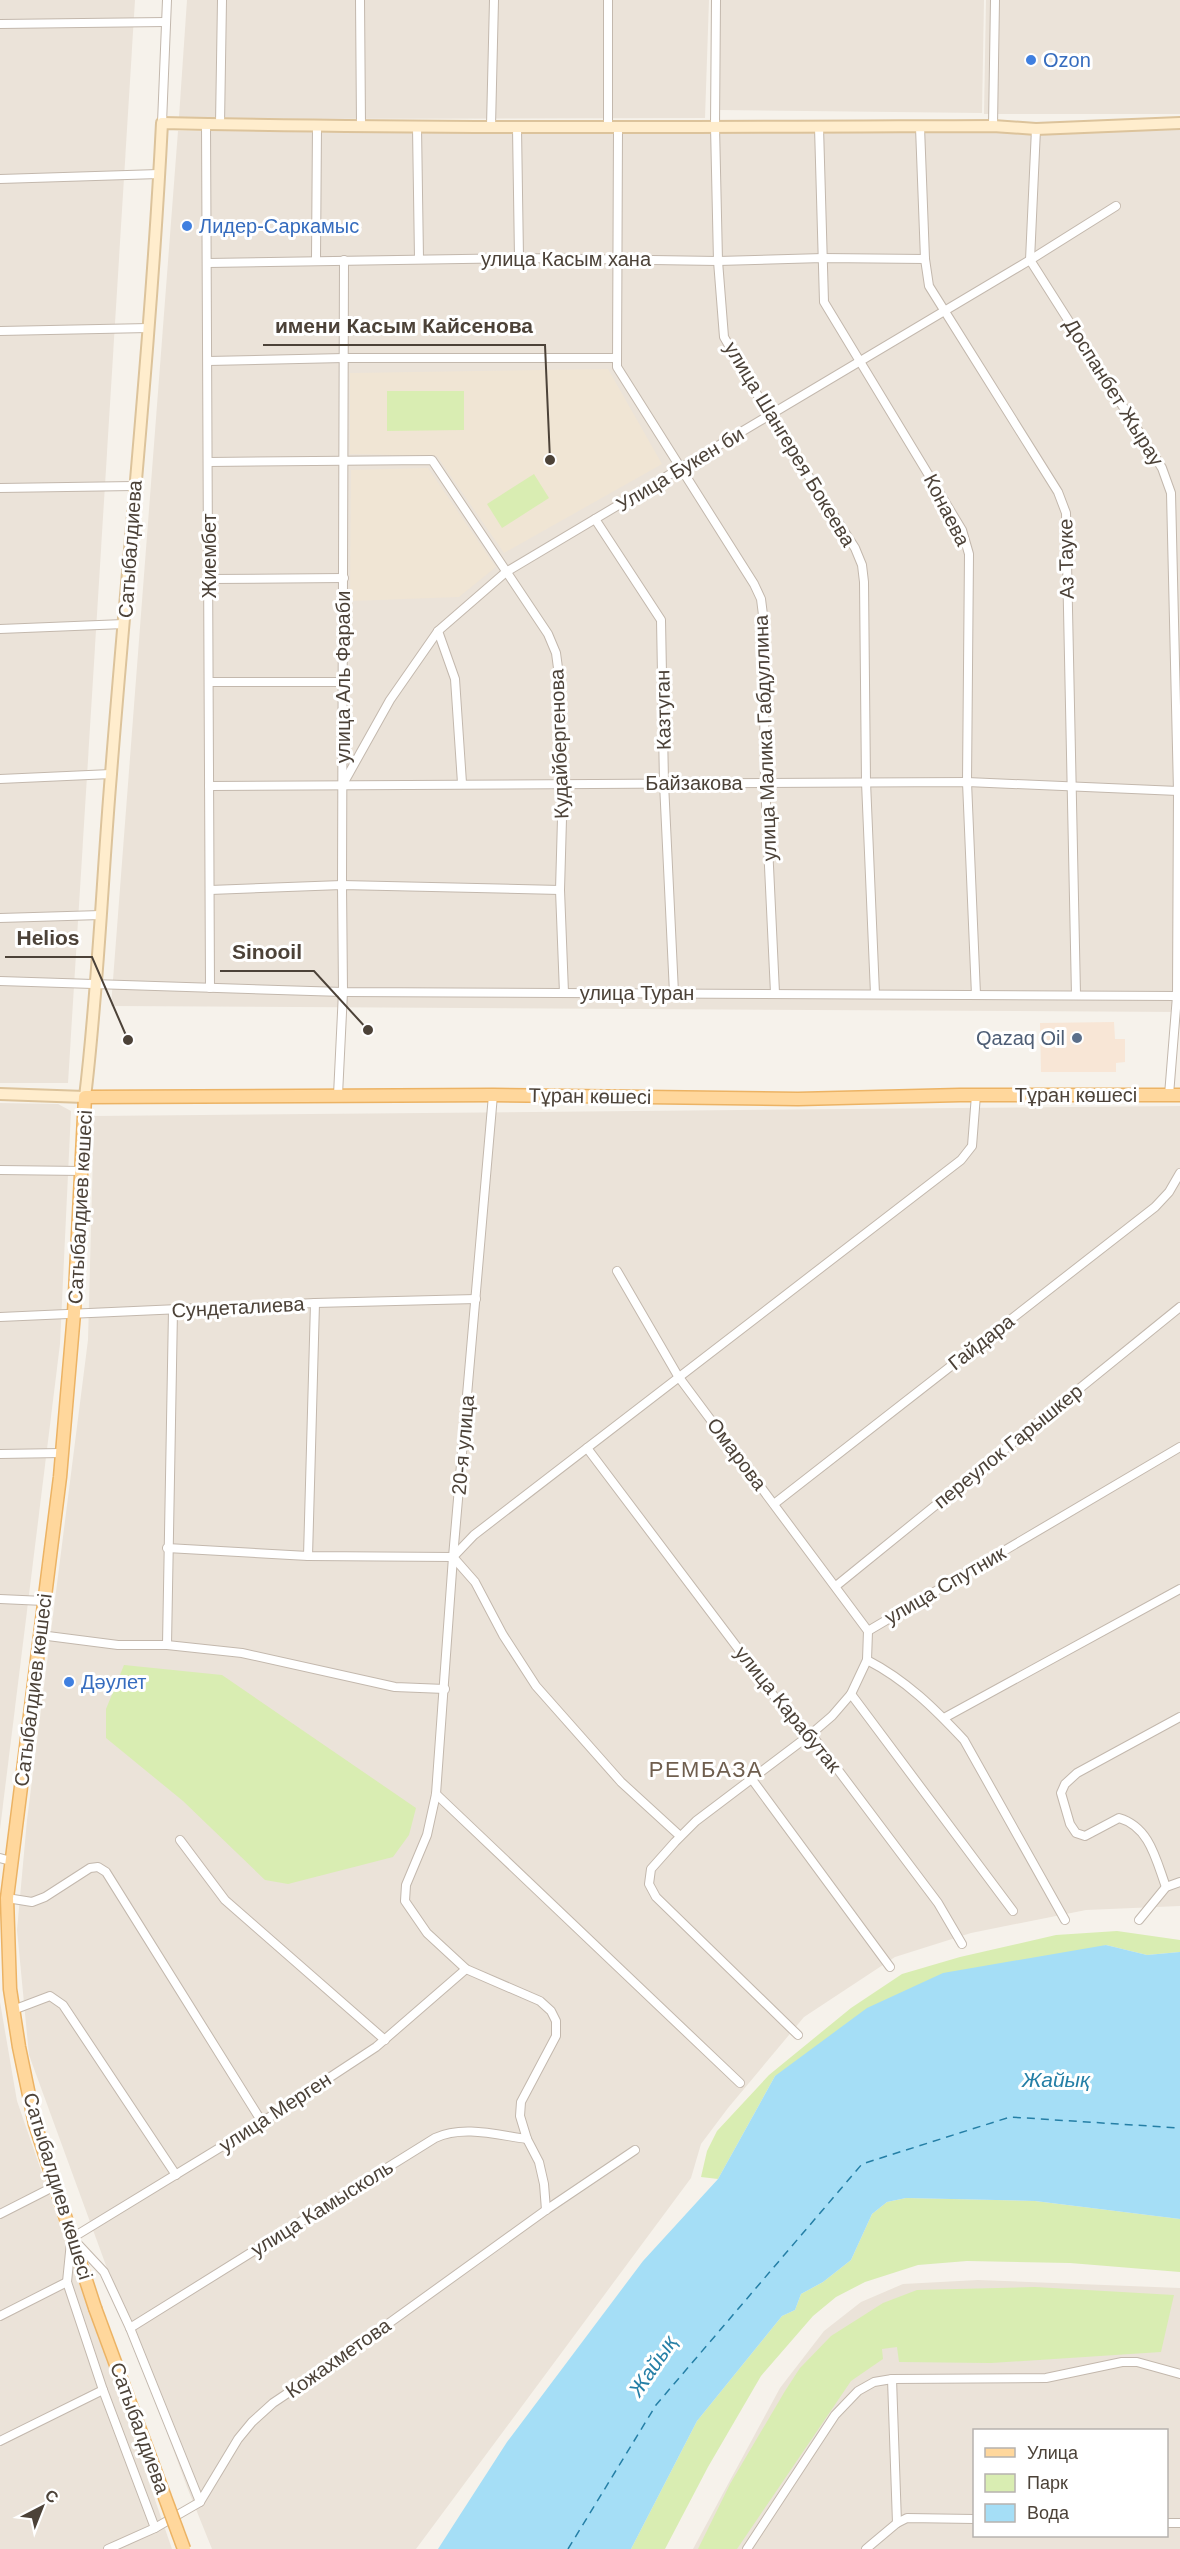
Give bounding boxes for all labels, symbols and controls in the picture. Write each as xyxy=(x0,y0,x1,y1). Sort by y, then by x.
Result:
place label: Ozon xyxy=(1043,49,1091,71)
marker: Ozon xyxy=(1024,53,1038,67)
place label: Лидер-Саркамыс xyxy=(199,215,359,237)
marker: Лидер-Саркамыс xyxy=(180,219,194,233)
street label: улица Касым хана xyxy=(481,248,652,270)
callout: имени Касым Кайсенова xyxy=(263,306,545,345)
text: имени Касым Кайсенова xyxy=(275,314,533,337)
street label: Доспанбет Жырау xyxy=(1060,314,1168,470)
street label: улица Шангерея Бокеева xyxy=(720,338,860,551)
street label: Улица Букен би xyxy=(612,422,748,516)
street label: Конаева xyxy=(920,470,975,550)
street label: Сатыбалдиева xyxy=(114,478,146,619)
street label: Жиембет xyxy=(198,513,220,599)
street label: Аз Тауке xyxy=(1054,519,1078,599)
street label: улица Аль Фараби xyxy=(332,591,354,763)
street label: улица Малика Габдуллина xyxy=(750,614,780,862)
street label: Кудайбергенова xyxy=(545,668,573,819)
street label: Казтуган xyxy=(651,670,675,750)
street label: Байзакова xyxy=(645,772,744,794)
callout: Helios xyxy=(5,918,92,957)
text: Helios xyxy=(16,926,80,949)
callout: Sinooil xyxy=(220,932,314,971)
text: Sinooil xyxy=(232,940,302,963)
street label: улица Туран xyxy=(580,982,694,1004)
place label: Qazaq Oil xyxy=(976,1027,1065,1049)
marker: Qazaq Oil xyxy=(1070,1031,1084,1045)
street label: Тұран көшесі xyxy=(529,1084,651,1108)
street label: Тұран көшесі xyxy=(1015,1084,1137,1106)
street label: Сатыбалдиев көшесі xyxy=(64,1109,96,1305)
street label: Сундеталиева xyxy=(171,1292,306,1321)
street label: Гайдара xyxy=(944,1309,1019,1374)
street label: переулок Гарышкер xyxy=(929,1379,1087,1513)
street label: 20-я улица xyxy=(448,1393,478,1496)
street label: Омарова xyxy=(703,1414,772,1495)
street label: улица Спутник xyxy=(881,1541,1010,1629)
street label: Сатыбалдиев көшесі xyxy=(10,1592,56,1788)
street label: улица Карабутак xyxy=(731,1642,846,1776)
place label: Дәулет xyxy=(81,1671,147,1693)
marker: Дәулет xyxy=(62,1675,76,1689)
district label: РЕМБАЗА xyxy=(649,1757,763,1782)
street label: улица Мерген xyxy=(215,2068,335,2156)
water label: Жайық xyxy=(1021,2068,1091,2091)
street label: Сатыбалдиев көшесі xyxy=(19,2090,97,2282)
street label: улица Камысколь xyxy=(247,2155,397,2261)
street label: Кожахметова xyxy=(281,2313,395,2402)
water label: Жайық xyxy=(623,2330,682,2401)
street label: Сатыбалдиева xyxy=(106,2359,174,2497)
legend xyxy=(973,2429,1168,2537)
text: Улица xyxy=(1027,2443,1079,2463)
text: Парк xyxy=(1027,2473,1068,2493)
north arrow xyxy=(12,2477,72,2537)
text: С xyxy=(42,2486,62,2507)
text: Вода xyxy=(1027,2503,1070,2523)

